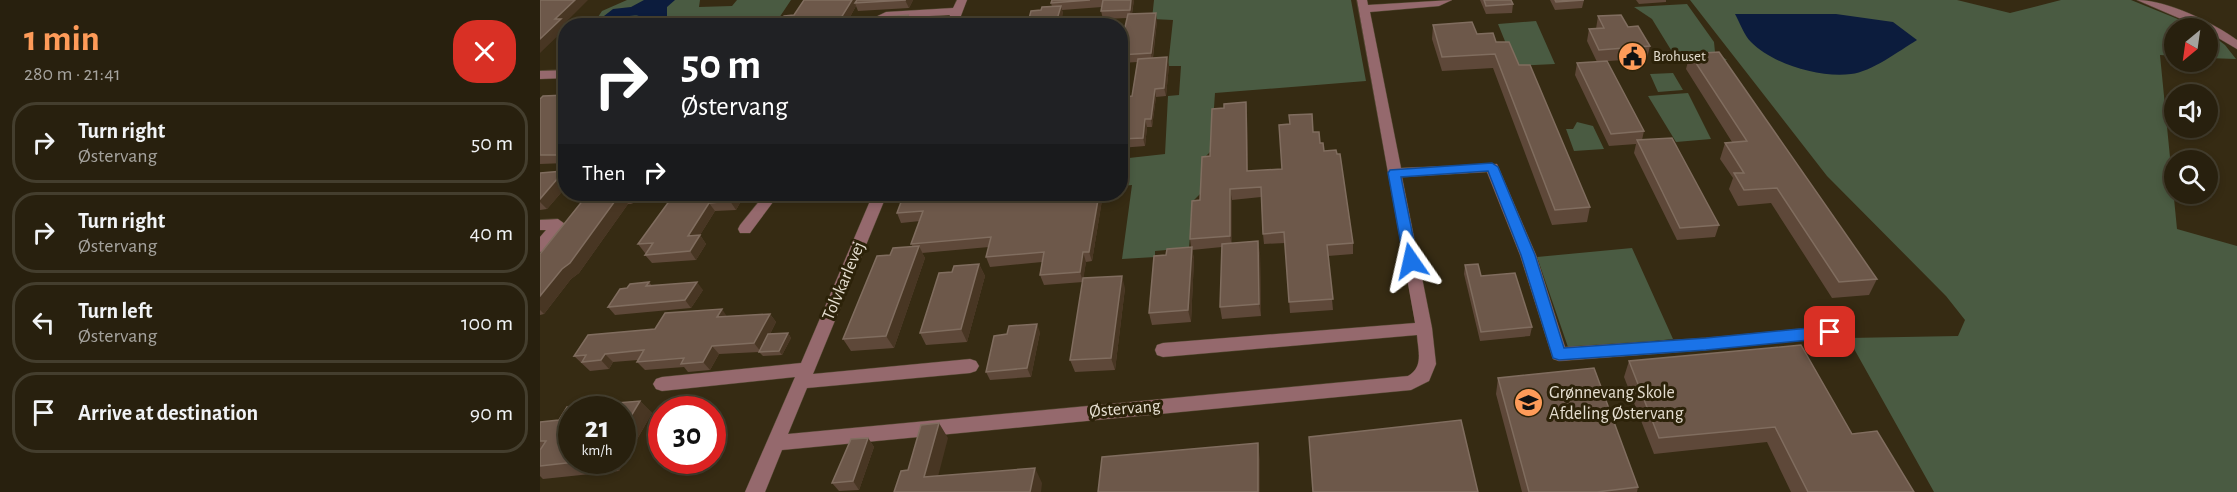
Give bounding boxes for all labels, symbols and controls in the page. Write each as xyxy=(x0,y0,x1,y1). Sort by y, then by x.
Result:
north arrow xyxy=(2164,18,2218,72)
map controls xyxy=(2164,18,2218,204)
button: close xyxy=(453,20,516,83)
text: 1 min xyxy=(24,21,100,57)
public building icon: Brohuset xyxy=(1616,40,1648,72)
icon: right xyxy=(582,42,660,120)
text: 50 m xyxy=(681,44,761,86)
place label: Brohuset xyxy=(1653,49,1706,64)
text: 280 m · 21:41 xyxy=(24,64,121,84)
button: sound xyxy=(2164,84,2218,138)
text: Østervang xyxy=(681,93,788,120)
text: Turn right xyxy=(78,120,165,142)
icon: right xyxy=(27,126,60,159)
text: 50 m xyxy=(471,132,513,154)
text: Østervang xyxy=(78,146,157,166)
button: search xyxy=(2164,150,2218,204)
icon: right xyxy=(638,156,671,189)
text: Then xyxy=(582,162,626,184)
text: Turn right xyxy=(78,210,165,232)
icon: right xyxy=(27,216,60,249)
text: 40 m xyxy=(470,222,513,244)
position arrow xyxy=(1379,229,1443,293)
text: Østervang xyxy=(78,236,157,256)
street label: Tolvkarlevej xyxy=(819,239,869,323)
text: Turn left xyxy=(78,300,152,322)
icon: left xyxy=(27,306,60,339)
pin xyxy=(1804,306,1855,357)
text: 100 m xyxy=(461,312,513,334)
icon: arrive xyxy=(1813,315,1846,348)
text: Østervang xyxy=(78,326,157,346)
place label: Grønnevang Skole Afdeling Østervang xyxy=(1549,384,1684,423)
school or university icon: Grønnevang Skole Afdeling Østervang xyxy=(1512,387,1544,419)
icon: arrive xyxy=(27,396,60,429)
speed limit sign: 30 xyxy=(648,396,726,474)
street label: Østervang xyxy=(1089,397,1162,421)
text: Arrive at destination xyxy=(78,402,258,424)
text: 90 m xyxy=(470,402,513,424)
text: 21 xyxy=(585,413,609,443)
text: km/h xyxy=(582,443,612,458)

